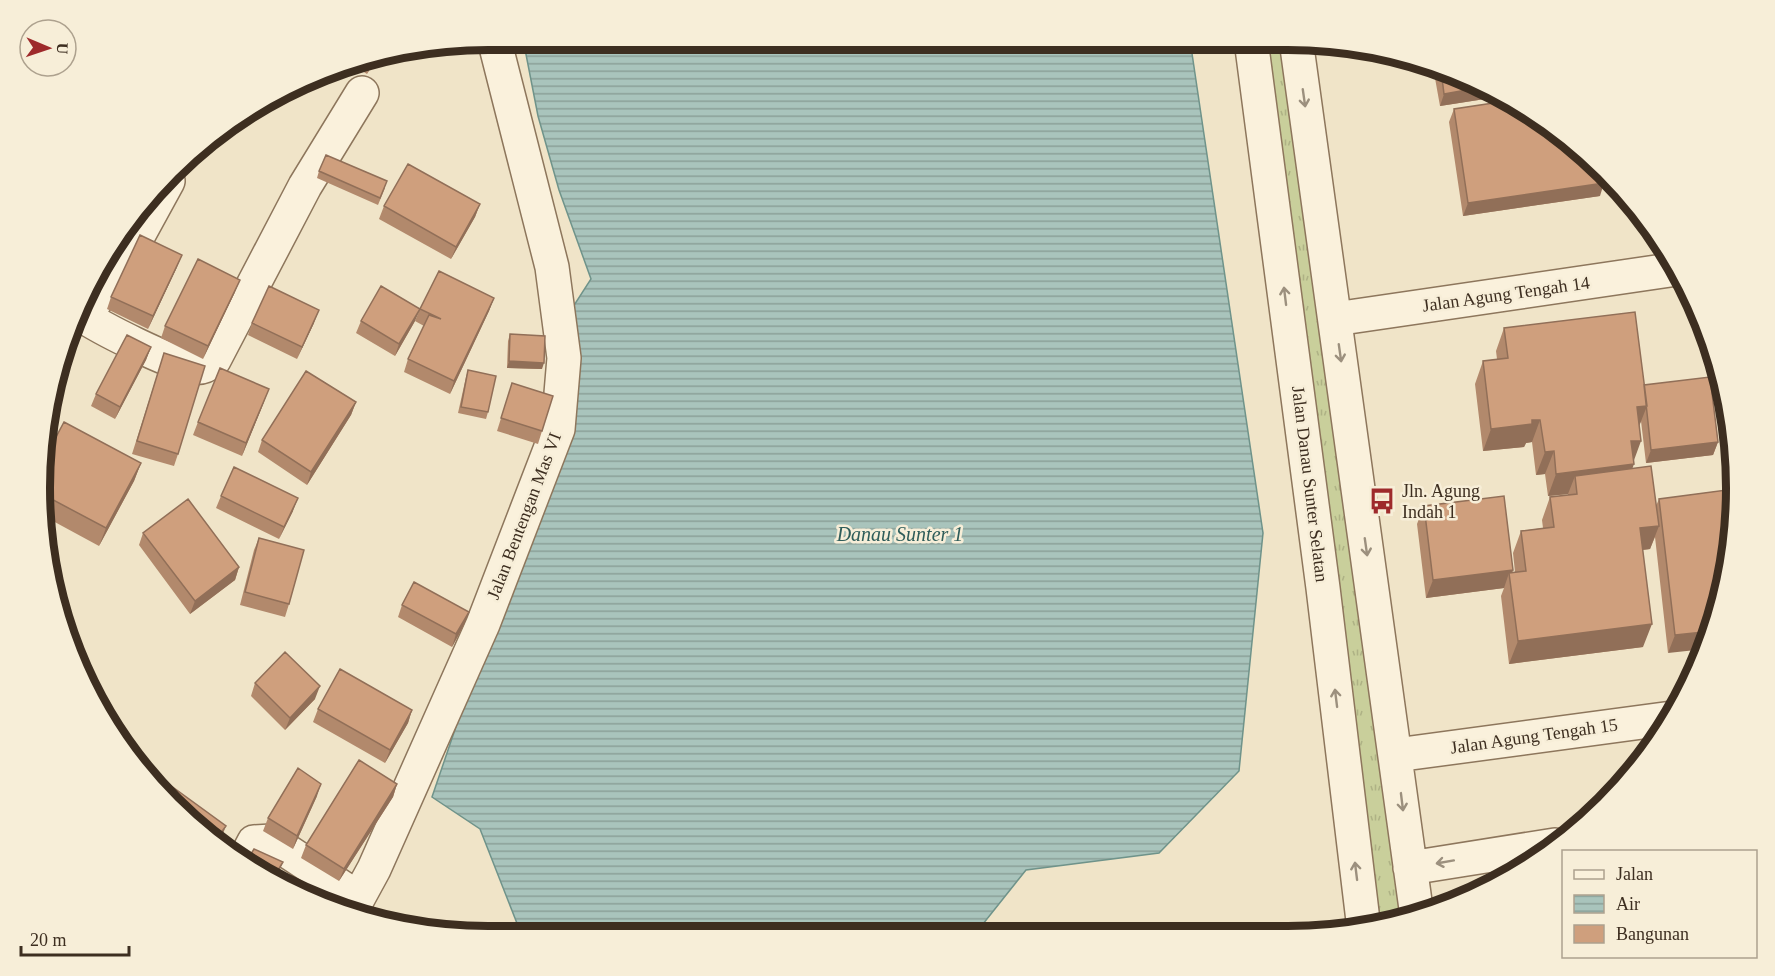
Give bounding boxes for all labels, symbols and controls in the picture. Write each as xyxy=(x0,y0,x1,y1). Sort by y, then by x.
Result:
north arrow xyxy=(18,18,78,78)
text: U xyxy=(54,42,71,55)
one-way arrow xyxy=(1298,87,1309,107)
street label: Jalan Agung Tengah 14 xyxy=(1421,272,1591,316)
one-way arrow xyxy=(1279,287,1290,306)
one-way arrow xyxy=(1334,343,1345,363)
street label: Jalan Danau Sunter Selatan xyxy=(1288,385,1332,583)
street label: Jalan Bentengan Mas VI xyxy=(483,430,565,602)
place label: Jln. Agung Indah 1 xyxy=(1402,481,1480,522)
bus stop icon: Jln. Agung Indah 1 xyxy=(1367,486,1397,516)
water label: Danau Sunter 1 xyxy=(836,523,963,545)
one-way arrow xyxy=(1361,536,1372,556)
one-way arrow xyxy=(1331,688,1342,708)
street label: Jalan Agung Tengah 15 xyxy=(1449,714,1619,758)
one-way arrow xyxy=(1397,792,1408,811)
legend xyxy=(1562,850,1757,958)
one-way arrow xyxy=(1436,856,1456,867)
one-way arrow xyxy=(1351,861,1362,881)
text: Jalan xyxy=(1616,864,1653,884)
text: Air xyxy=(1616,894,1640,914)
scale bar xyxy=(21,919,129,957)
text: Bangunan xyxy=(1616,924,1689,944)
text: 20 m xyxy=(30,930,67,950)

